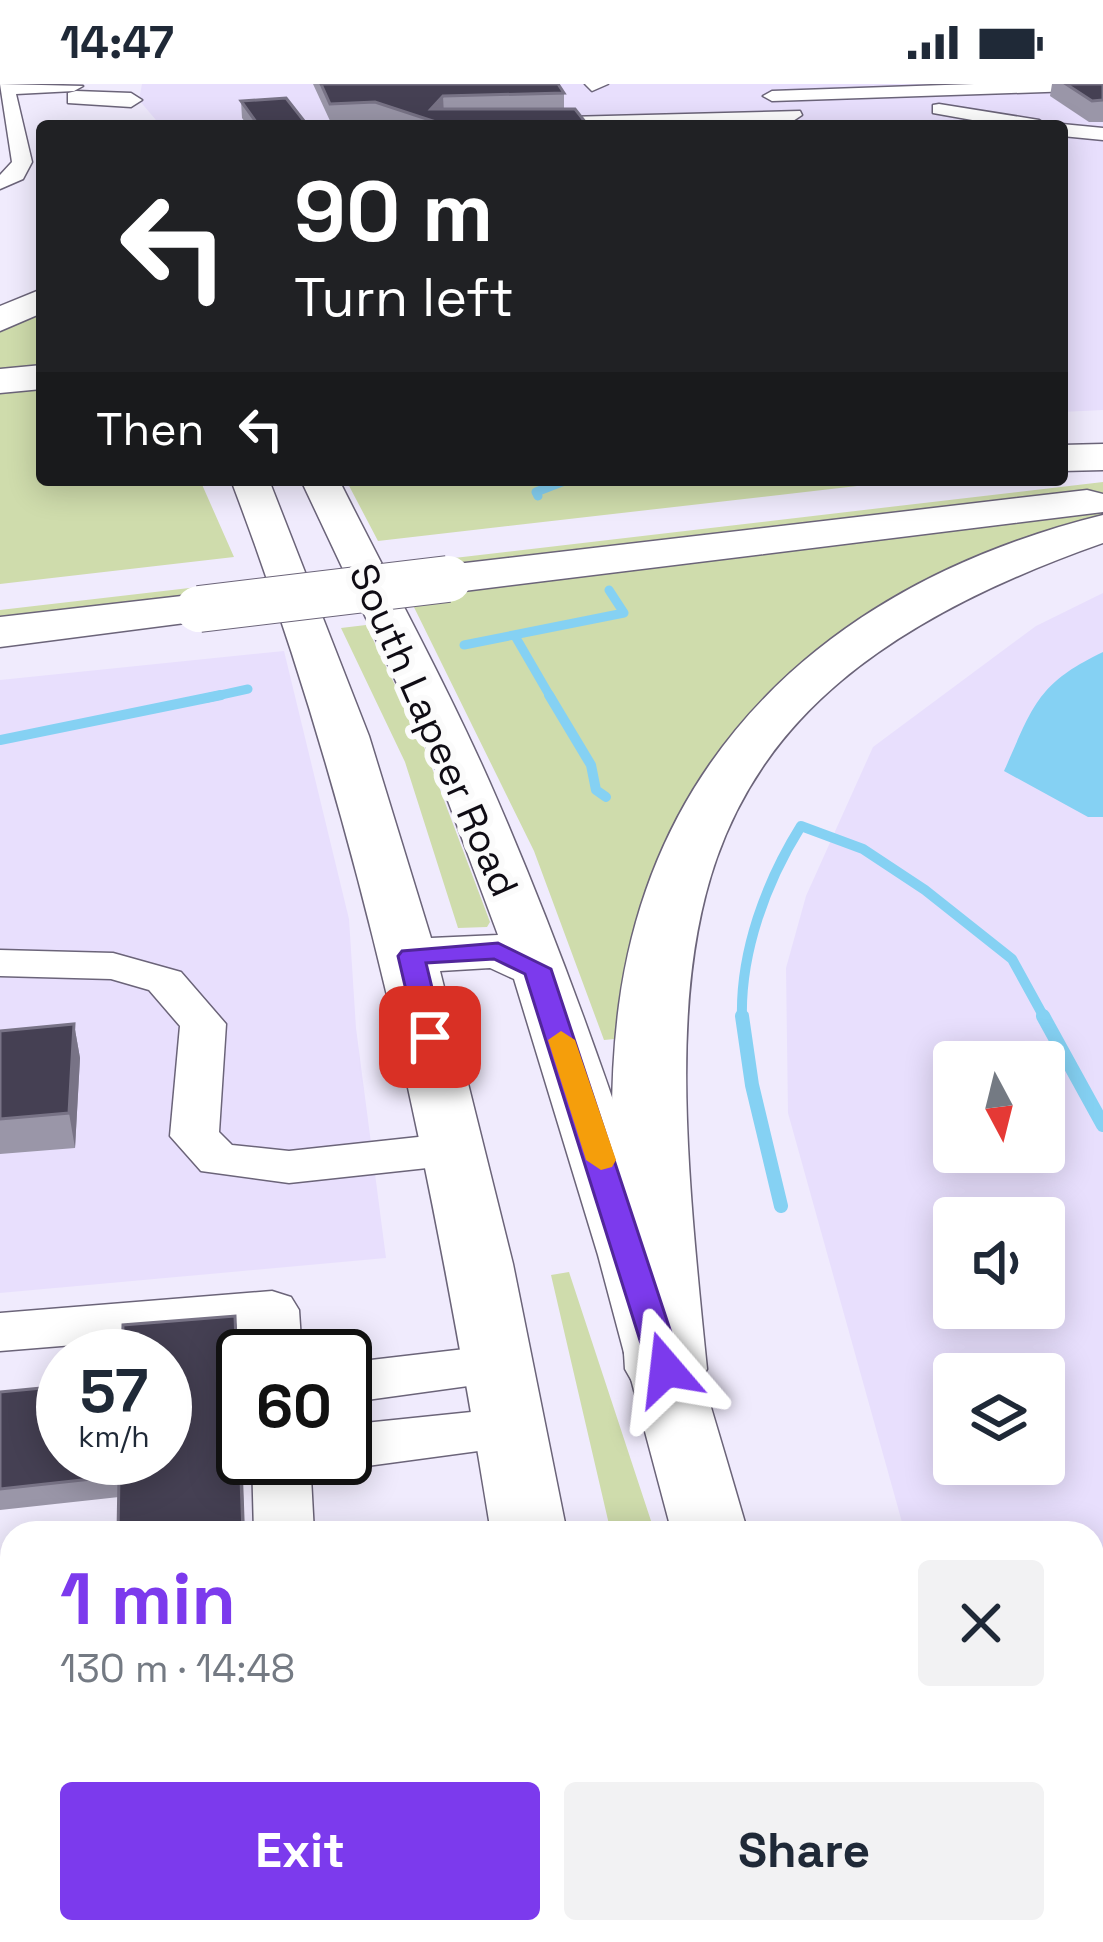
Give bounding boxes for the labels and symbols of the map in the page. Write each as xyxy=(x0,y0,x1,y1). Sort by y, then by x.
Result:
street label: South Lapeer Road xyxy=(339,556,529,904)
pin xyxy=(379,986,481,1088)
north arrow xyxy=(933,1041,1065,1173)
position arrow xyxy=(603,1306,729,1432)
speed limit sign: 60 xyxy=(216,1329,372,1485)

